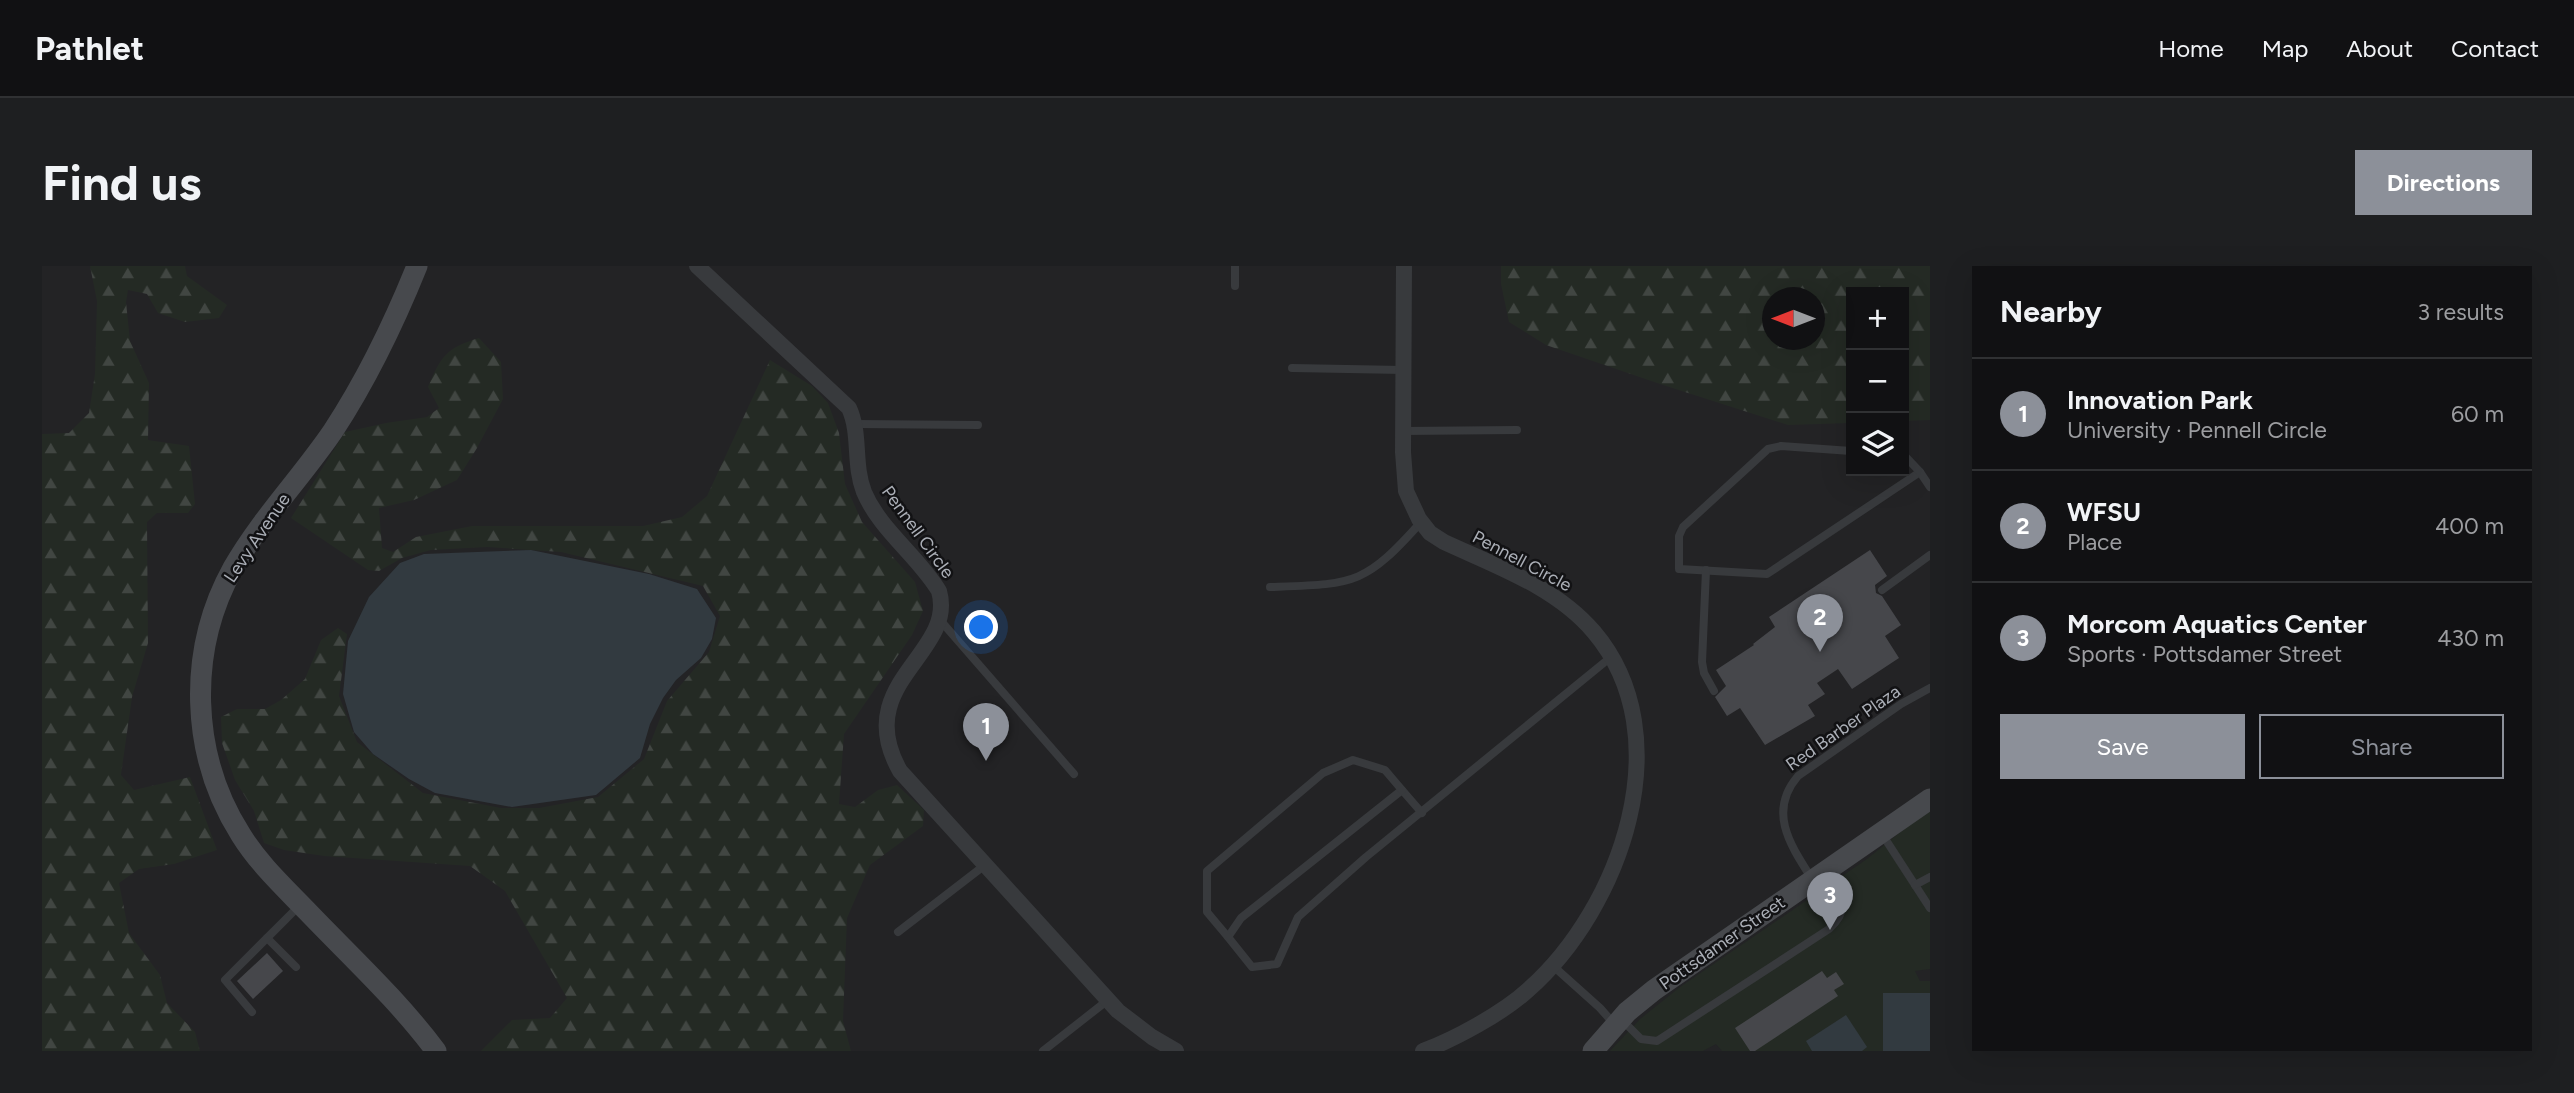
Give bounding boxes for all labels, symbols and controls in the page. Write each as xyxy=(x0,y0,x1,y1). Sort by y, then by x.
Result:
text: Pathlet xyxy=(35,29,144,68)
text: Home xyxy=(2158,34,2224,63)
text: Map xyxy=(2262,34,2308,63)
text: About xyxy=(2346,34,2413,63)
text: Contact xyxy=(2451,34,2539,63)
button: Directions xyxy=(2355,150,2532,215)
text: Find us xyxy=(42,153,201,212)
north arrow xyxy=(1762,287,1825,350)
map controls xyxy=(1846,287,1909,476)
button: + xyxy=(1846,287,1909,350)
text: Nearby xyxy=(2000,293,2102,330)
text: 3 results xyxy=(2417,298,2504,326)
button: − xyxy=(1846,350,1909,413)
text: Innovation Park xyxy=(2067,384,2253,416)
text: 1 xyxy=(2018,400,2028,428)
text: 60 m xyxy=(2451,400,2504,428)
button: layers xyxy=(1846,413,1909,476)
text: University · Pennell Circle xyxy=(2067,416,2327,444)
street label: Pennell Circle xyxy=(877,481,959,583)
street label: Levy Avenue xyxy=(219,489,295,587)
text: WFSU xyxy=(2067,496,2141,528)
text: 2 xyxy=(2016,512,2030,540)
text: 400 m xyxy=(2435,512,2504,540)
street label: Pennell Circle xyxy=(1469,526,1575,596)
text: Place xyxy=(2067,528,2122,556)
pin: 2 xyxy=(1797,594,1843,652)
text: Morcom Aquatics Center xyxy=(2067,608,2367,640)
your location xyxy=(964,610,998,644)
text: 3 xyxy=(2017,624,2029,652)
text: 430 m xyxy=(2437,624,2504,652)
text: Sports · Pottsdamer Street xyxy=(2067,640,2342,668)
street label: Red Barber Plaza xyxy=(1781,680,1905,776)
pin: 1 xyxy=(963,703,1009,761)
button: Save xyxy=(2000,714,2245,779)
button: Share xyxy=(2259,714,2504,779)
pin: 3 xyxy=(1807,872,1853,930)
street label: Pottsdamer Street xyxy=(1655,891,1789,995)

